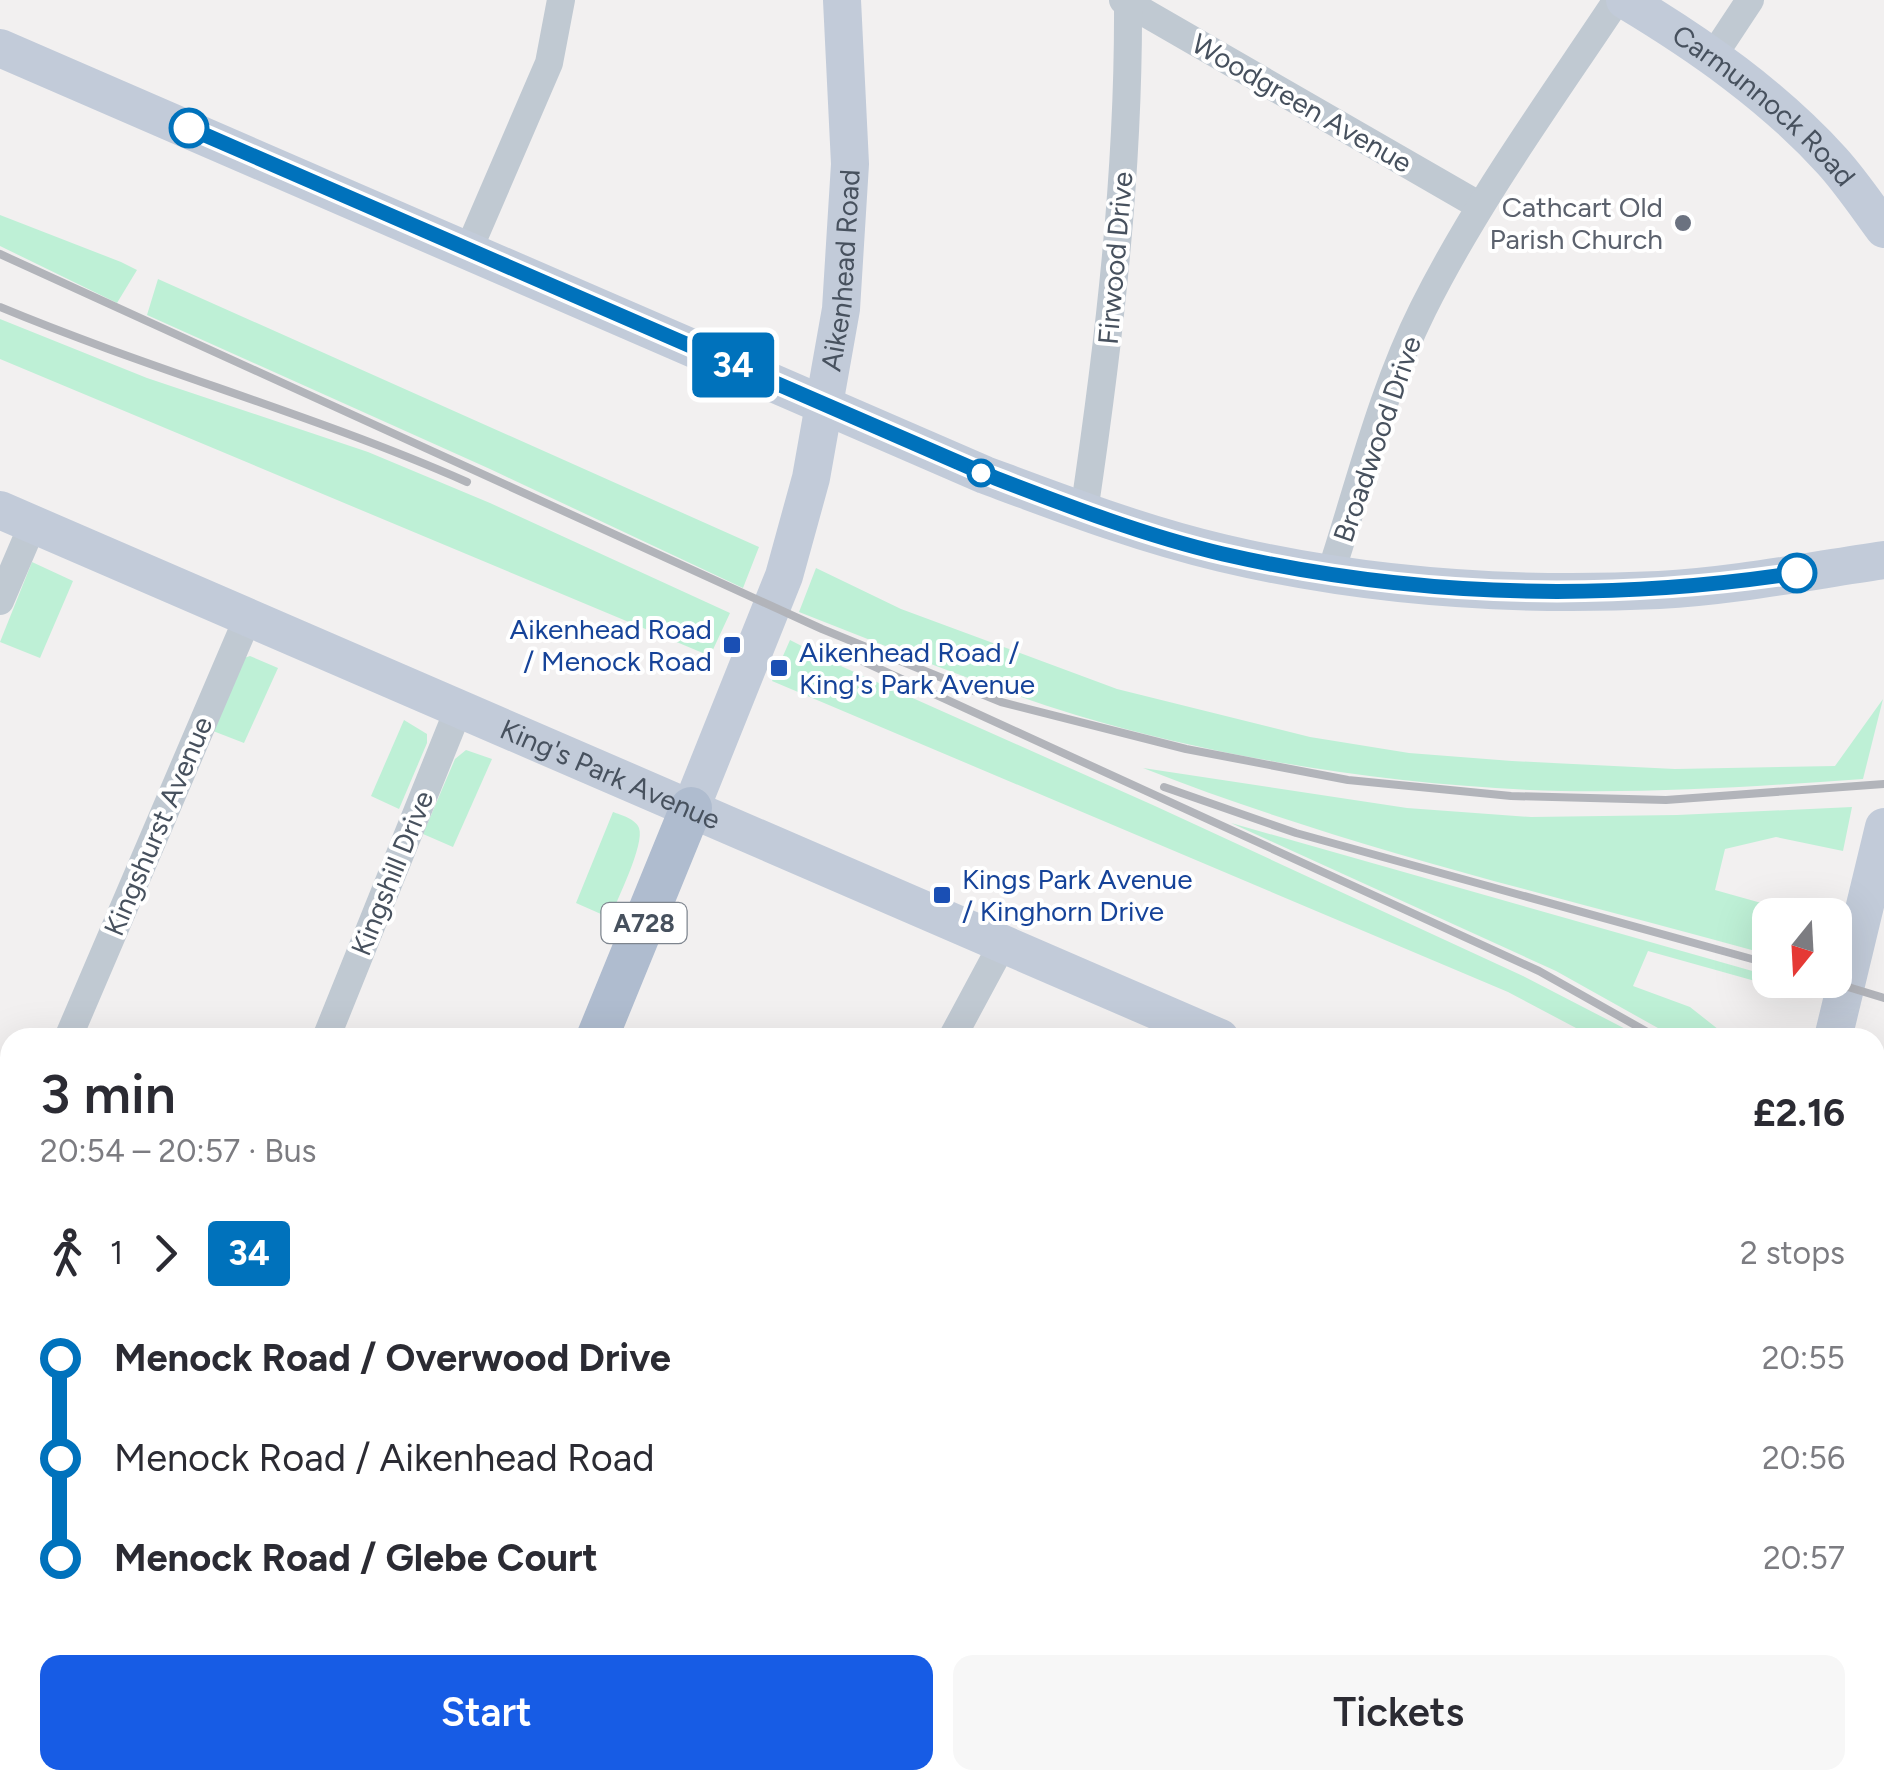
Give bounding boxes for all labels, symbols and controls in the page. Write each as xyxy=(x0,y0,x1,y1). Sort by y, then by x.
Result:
street label: Carmunnock Road xyxy=(1666,17,1863,193)
street label: Woodgreen Avenue xyxy=(1186,26,1418,180)
unlabelled marker xyxy=(170,109,208,147)
street label: Aikenhead Road xyxy=(813,168,867,374)
street label: Firwood Drive xyxy=(1091,170,1139,346)
place label: Cathcart Old Parish Church xyxy=(1490,190,1663,256)
marker: Cathcart Old Parish Church xyxy=(1672,212,1694,234)
street label: Broadwood Drive xyxy=(1326,331,1428,547)
line badge: 34 xyxy=(688,332,778,398)
text: 34 xyxy=(712,344,754,386)
unlabelled marker xyxy=(968,460,994,486)
unlabelled marker xyxy=(1778,554,1816,592)
place label: Aikenhead Road / Menock Road xyxy=(509,612,712,678)
marker: Aikenhead Road / Menock Road xyxy=(721,634,743,656)
place label: Aikenhead Road / King's Park Avenue xyxy=(799,635,1035,701)
marker: Aikenhead Road / King's Park Avenue xyxy=(768,657,790,679)
street label: Kingshurst Avenue xyxy=(97,711,219,941)
street label: King's Park Avenue xyxy=(495,712,725,837)
street label: Kingshill Drive xyxy=(343,786,441,960)
place label: Kings Park Avenue / Kinghorn Drive xyxy=(962,862,1192,928)
marker: Kings Park Avenue / Kinghorn Drive xyxy=(931,884,953,906)
north arrow xyxy=(1752,898,1852,998)
map controls xyxy=(1752,898,1852,998)
road number: A728 xyxy=(602,903,686,943)
text: 3 min xyxy=(40,1061,176,1127)
text: £2.16 xyxy=(1753,1090,1845,1136)
text: 20:54 – 20:57 · Bus xyxy=(40,1132,317,1170)
icon: walk xyxy=(40,1226,95,1281)
icon: forward xyxy=(138,1226,193,1281)
text: 34 xyxy=(228,1232,270,1274)
text: 1 xyxy=(110,1234,123,1272)
text: 2 stops xyxy=(1740,1234,1845,1272)
text: Menock Road / Overwood Drive xyxy=(114,1335,671,1381)
text: 20:55 xyxy=(1762,1339,1845,1377)
text: Menock Road / Aikenhead Road xyxy=(114,1435,655,1481)
text: 20:56 xyxy=(1762,1439,1845,1477)
text: Menock Road / Glebe Court xyxy=(114,1535,598,1581)
text: 20:57 xyxy=(1763,1539,1845,1577)
button: Start xyxy=(40,1655,933,1770)
button: Tickets xyxy=(953,1655,1845,1770)

